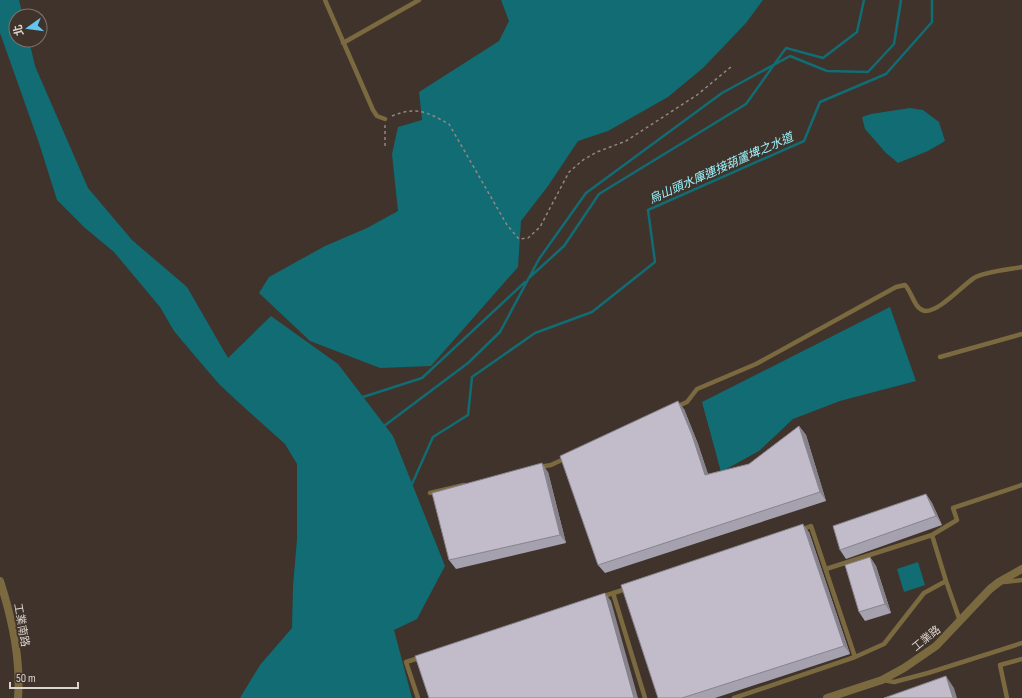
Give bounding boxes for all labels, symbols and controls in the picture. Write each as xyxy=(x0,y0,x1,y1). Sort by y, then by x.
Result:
north arrow xyxy=(8,8,48,48)
text: 北 xyxy=(11,23,26,37)
water label: 烏山頭水庫連接葫蘆埤之水道 xyxy=(647,129,797,207)
street label: 工業南路 xyxy=(11,602,32,648)
street label: 工業路 xyxy=(909,623,943,654)
scale bar xyxy=(10,664,78,690)
text: 50 m xyxy=(16,671,36,686)

